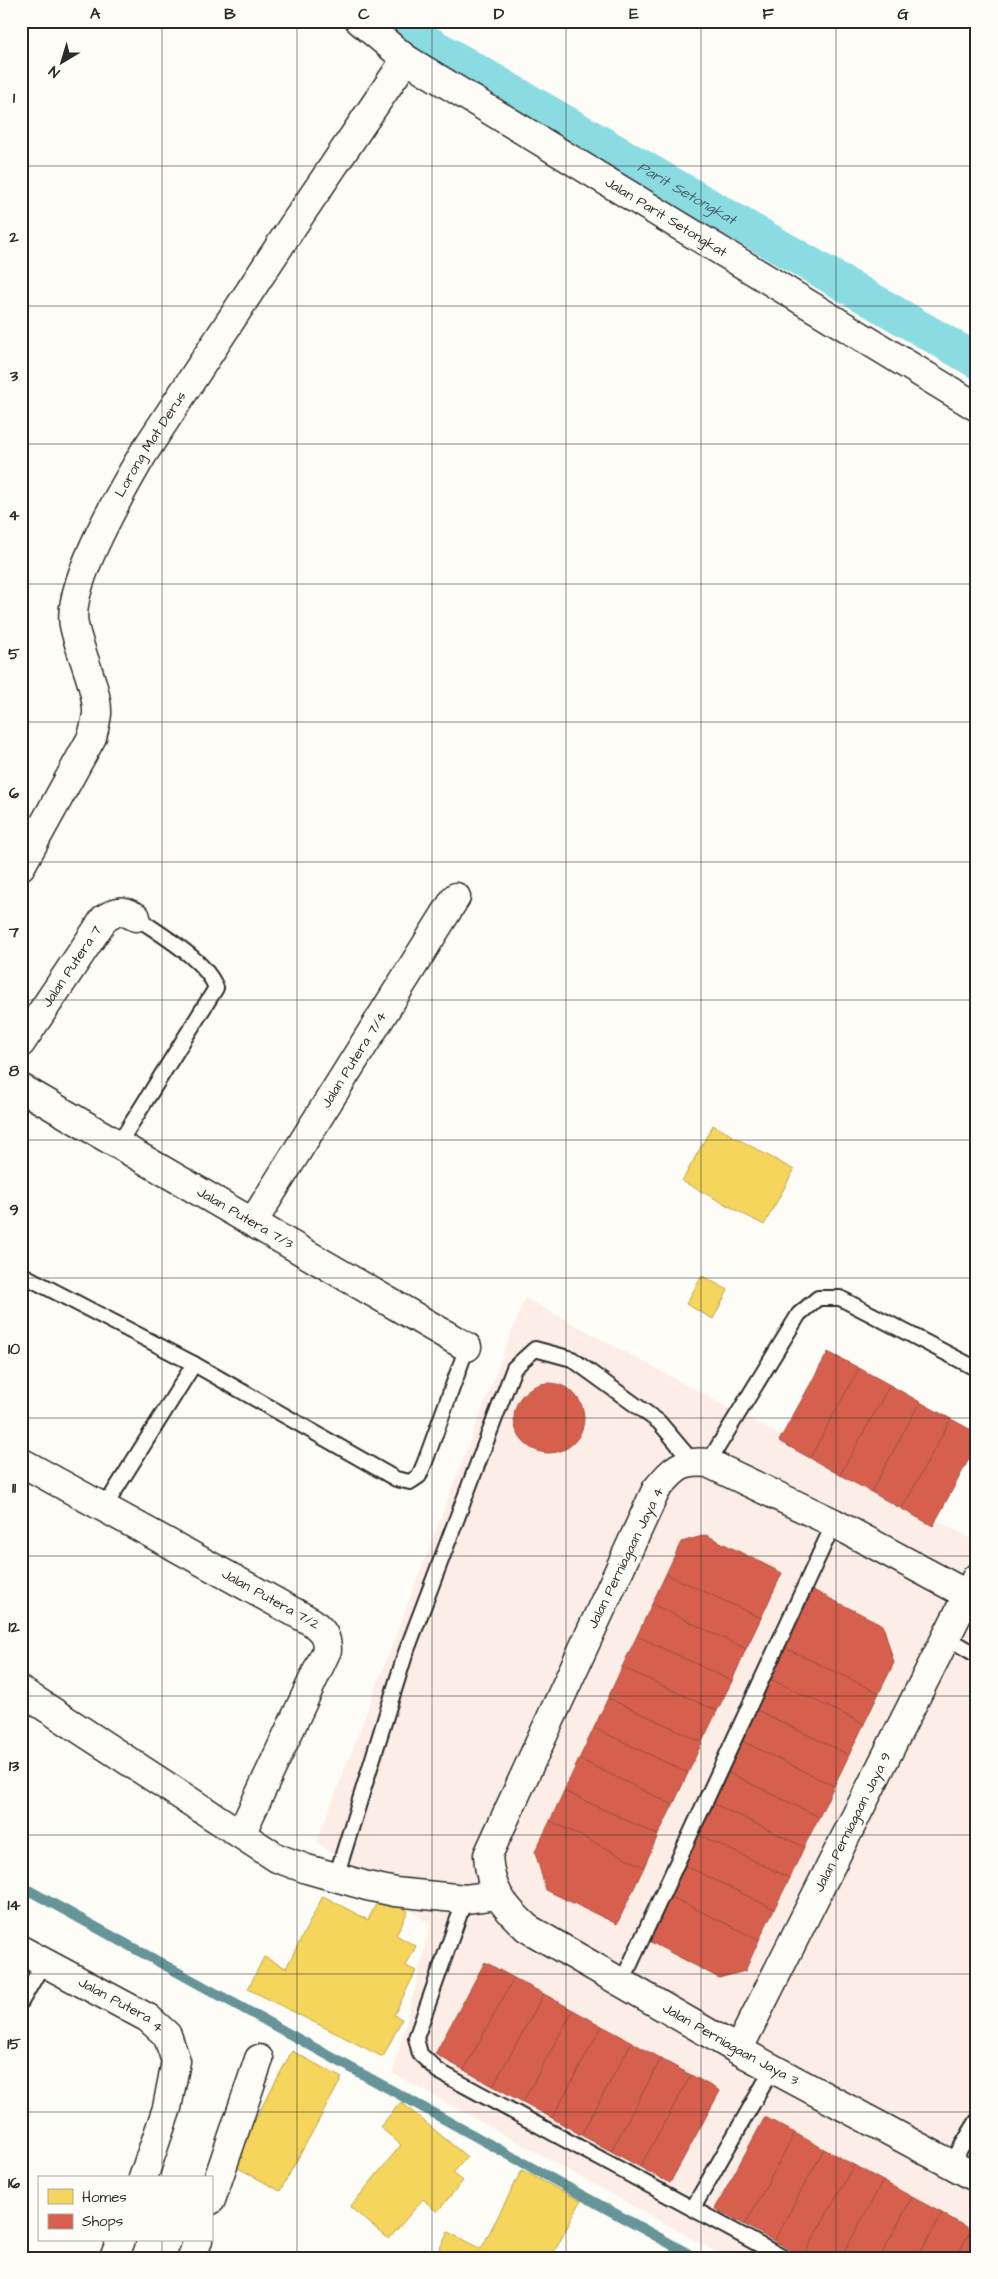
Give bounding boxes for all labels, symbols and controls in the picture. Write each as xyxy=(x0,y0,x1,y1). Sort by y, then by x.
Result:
text: A xyxy=(90,3,101,25)
text: B xyxy=(224,3,236,25)
text: C xyxy=(358,3,370,25)
text: D xyxy=(494,3,505,25)
text: E xyxy=(629,3,639,25)
text: F xyxy=(762,3,774,25)
text: G xyxy=(897,3,909,25)
north arrow xyxy=(38,38,88,88)
text: N xyxy=(45,61,64,82)
text: 1 xyxy=(13,87,16,109)
water label: Parit Setongkat xyxy=(634,156,742,231)
street label: Jalan Parit Setongkat xyxy=(601,173,731,262)
text: 2 xyxy=(8,226,19,248)
text: 3 xyxy=(9,365,19,387)
street label: Lorong Mat Derus xyxy=(110,387,191,501)
text: 4 xyxy=(9,504,20,526)
text: 5 xyxy=(8,643,20,665)
text: 6 xyxy=(9,782,19,804)
text: 7 xyxy=(8,921,19,943)
street label: Jalan Putera 7 xyxy=(37,921,107,1012)
street label: Jalan Putera 7/4 xyxy=(316,1007,392,1112)
text: 8 xyxy=(9,1060,20,1082)
street label: Jalan Putera 7/3 xyxy=(193,1182,297,1254)
text: 9 xyxy=(9,1199,19,1221)
text: 10 xyxy=(8,1338,20,1360)
text: 11 xyxy=(12,1477,17,1499)
street label: Jalan Perniagaan Jaya 4 xyxy=(583,1483,669,1632)
street label: Jalan Putera 7/2 xyxy=(218,1564,325,1635)
text: 12 xyxy=(8,1616,20,1638)
street label: Jalan Perniagaan Jaya 9 xyxy=(809,1749,896,1896)
text: 13 xyxy=(9,1755,20,1777)
text: 14 xyxy=(8,1894,21,1916)
street label: Jalan Putera 4 xyxy=(75,1972,168,2038)
street label: Jalan Perniagaan Jaya 3 xyxy=(659,1998,802,2091)
text: 15 xyxy=(7,2033,21,2055)
text: 16 xyxy=(8,2172,20,2194)
legend xyxy=(38,2176,212,2242)
text: Homes xyxy=(82,2187,127,2208)
text: Shops xyxy=(82,2211,124,2232)

